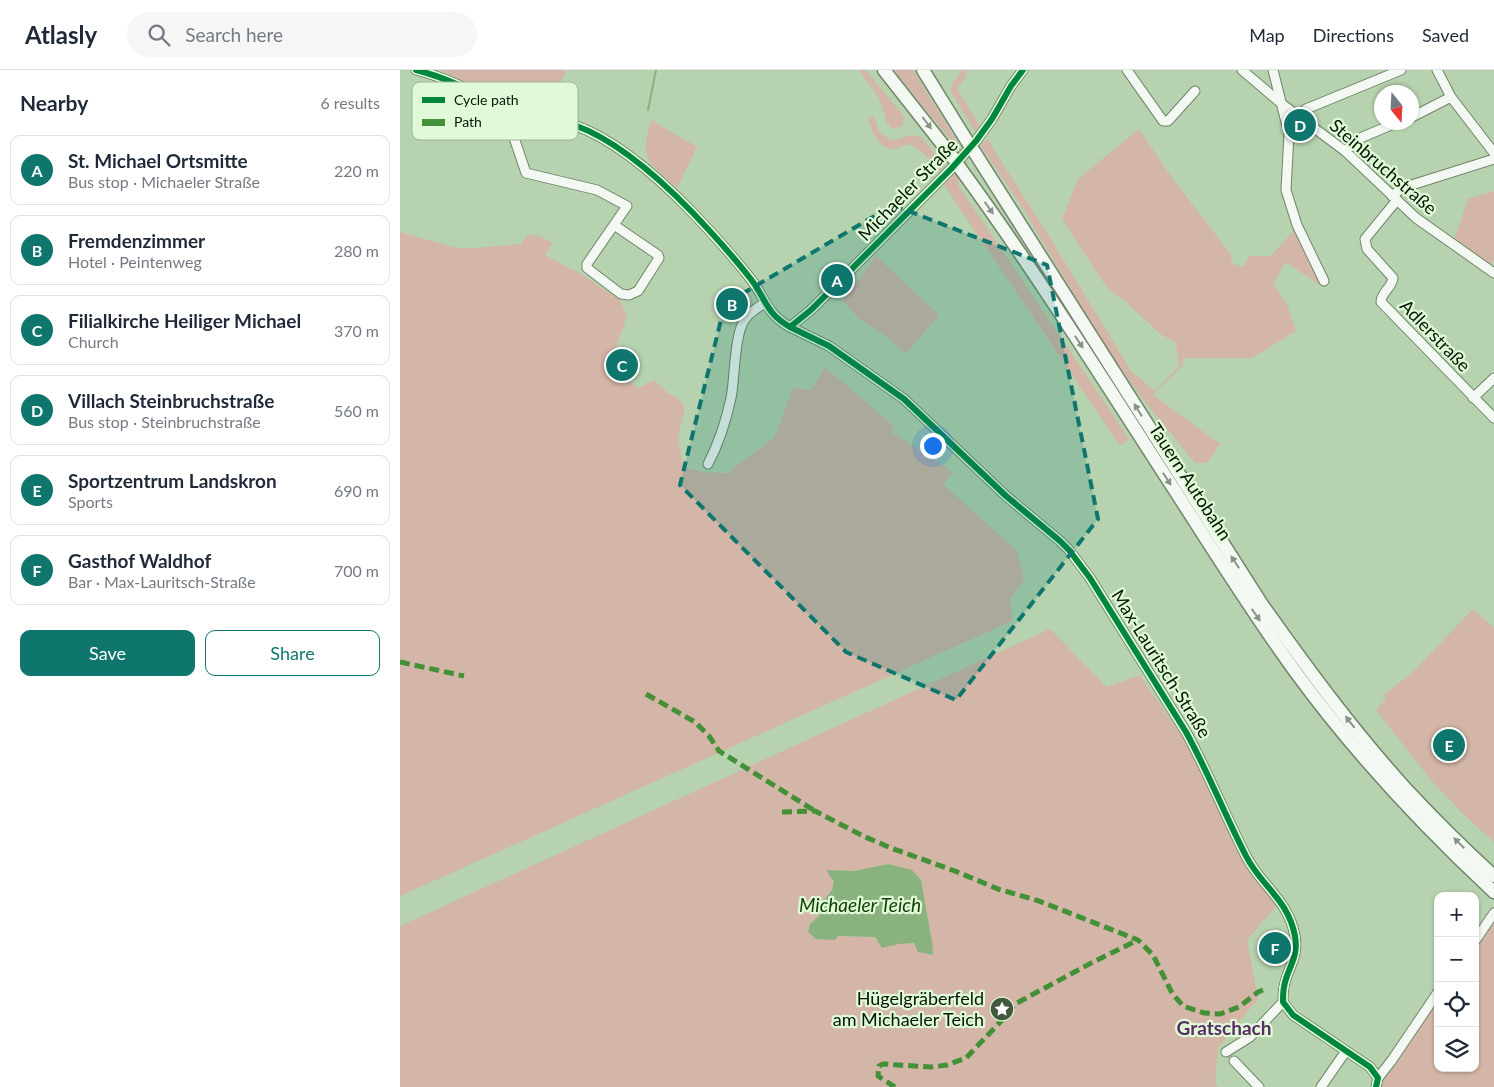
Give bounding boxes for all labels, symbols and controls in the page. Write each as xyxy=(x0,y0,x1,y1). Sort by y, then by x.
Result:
search box xyxy=(127,12,477,57)
text: Atlasly xyxy=(25,20,97,49)
icon: search xyxy=(145,21,173,49)
text: Search here xyxy=(185,23,283,46)
text: Map xyxy=(1249,24,1285,46)
text: Directions xyxy=(1313,24,1394,46)
text: Saved xyxy=(1422,24,1469,46)
legend xyxy=(412,82,578,140)
north arrow xyxy=(1374,85,1419,130)
text: Nearby xyxy=(20,90,88,115)
text: Cycle path xyxy=(454,91,519,108)
text: 6 results xyxy=(320,93,380,112)
pin: D xyxy=(1284,106,1316,144)
text: Path xyxy=(454,113,482,130)
street label: Steinbruchstraße xyxy=(1326,114,1442,219)
one-way arrow xyxy=(921,116,932,129)
street label: Michaeler Straße xyxy=(853,134,962,245)
text: St. Michael Ortsmitte xyxy=(68,149,248,172)
text: A xyxy=(31,161,43,180)
text: 220 m xyxy=(334,161,379,180)
text: Bus stop · Michaeler Straße xyxy=(68,172,260,191)
one-way arrow xyxy=(984,201,994,214)
text: Fremdenzimmer xyxy=(68,229,205,252)
text: B xyxy=(32,241,42,260)
text: 280 m xyxy=(334,241,379,260)
text: Hotel · Peintenweg xyxy=(68,252,202,271)
pin: A xyxy=(821,261,853,299)
pin: B xyxy=(716,285,748,323)
street label: Adlerstraße xyxy=(1396,295,1476,376)
text: Filialkirche Heiliger Michael xyxy=(68,309,301,332)
text: C xyxy=(32,321,42,340)
text: 370 m xyxy=(334,321,379,340)
text: Church xyxy=(68,332,119,351)
one-way arrow xyxy=(1075,336,1084,349)
pin: C xyxy=(606,346,638,384)
text: Villach Steinbruchstraße xyxy=(68,389,274,412)
text: D xyxy=(31,401,43,420)
text: 560 m xyxy=(334,401,379,420)
one-way arrow xyxy=(1133,404,1142,417)
text: Bus stop · Steinbruchstraße xyxy=(68,412,261,431)
street label: Tauern Autobahn xyxy=(1145,419,1237,544)
your location xyxy=(920,433,946,459)
text: Sportzentrum Landskron xyxy=(68,469,277,492)
one-way arrow xyxy=(1163,472,1172,486)
text: E xyxy=(32,481,42,500)
text: 690 m xyxy=(334,481,379,500)
text: Sports xyxy=(68,492,113,511)
text: Gasthof Waldhof xyxy=(68,549,211,572)
one-way arrow xyxy=(1230,555,1239,569)
text: F xyxy=(32,561,42,580)
text: 700 m xyxy=(334,561,379,580)
text: Bar · Max-Lauritsch-Straße xyxy=(68,572,256,591)
street label: Max-Lauritsch-Straße xyxy=(1107,585,1216,742)
one-way arrow xyxy=(1251,609,1261,622)
button: Save xyxy=(20,630,195,676)
button: Share xyxy=(205,630,380,676)
one-way arrow xyxy=(1344,716,1355,729)
pin: E xyxy=(1433,726,1465,764)
one-way arrow xyxy=(1453,837,1465,849)
map controls xyxy=(1434,892,1479,1072)
button: + xyxy=(1434,892,1479,937)
water label: Michaeler Teich xyxy=(799,893,921,916)
pin: F xyxy=(1259,929,1291,967)
button: − xyxy=(1434,937,1479,982)
button: locate xyxy=(1434,982,1479,1027)
place label: Hügelgräberfeld am Michaeler Teich xyxy=(833,987,984,1030)
place icon: Hügelgräberfeld am Michaeler Teich xyxy=(989,996,1015,1022)
district label: Gratschach xyxy=(1177,1016,1271,1039)
button: layers xyxy=(1434,1027,1479,1072)

